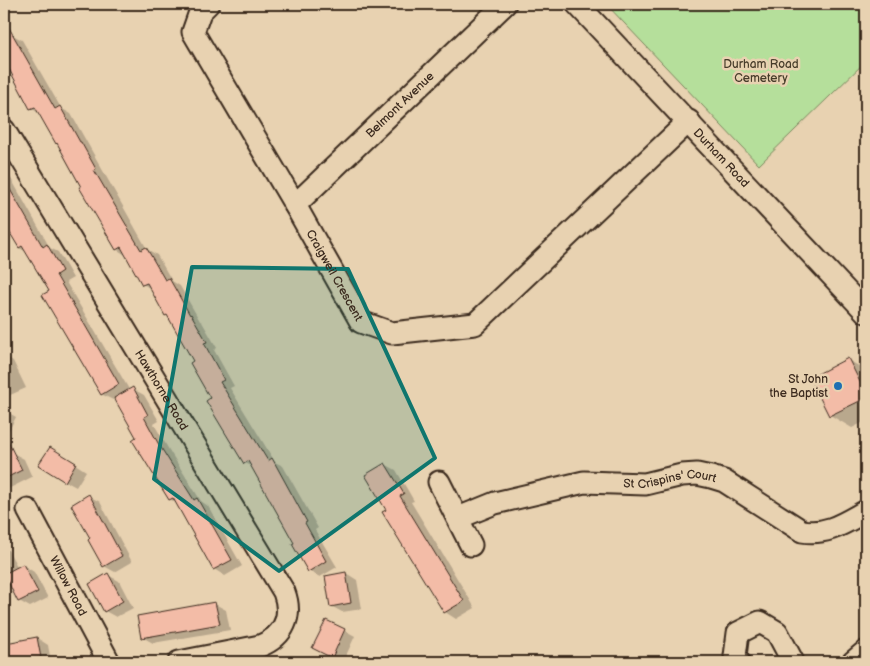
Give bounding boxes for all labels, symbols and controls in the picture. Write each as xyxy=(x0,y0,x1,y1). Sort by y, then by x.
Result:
park label: Durham Road Cemetery xyxy=(723,57,799,86)
street label: Belmont Avenue xyxy=(362,69,437,141)
street label: Durham Road xyxy=(690,125,753,191)
street label: Craigweil Crescent xyxy=(303,227,367,324)
street label: Hawthorne Road xyxy=(131,347,192,433)
place label: St John the Baptist xyxy=(769,372,828,401)
marker: St John the Baptist xyxy=(832,380,844,392)
street label: St Crispins' Court xyxy=(623,466,719,492)
street label: Willow Road xyxy=(46,553,91,618)

